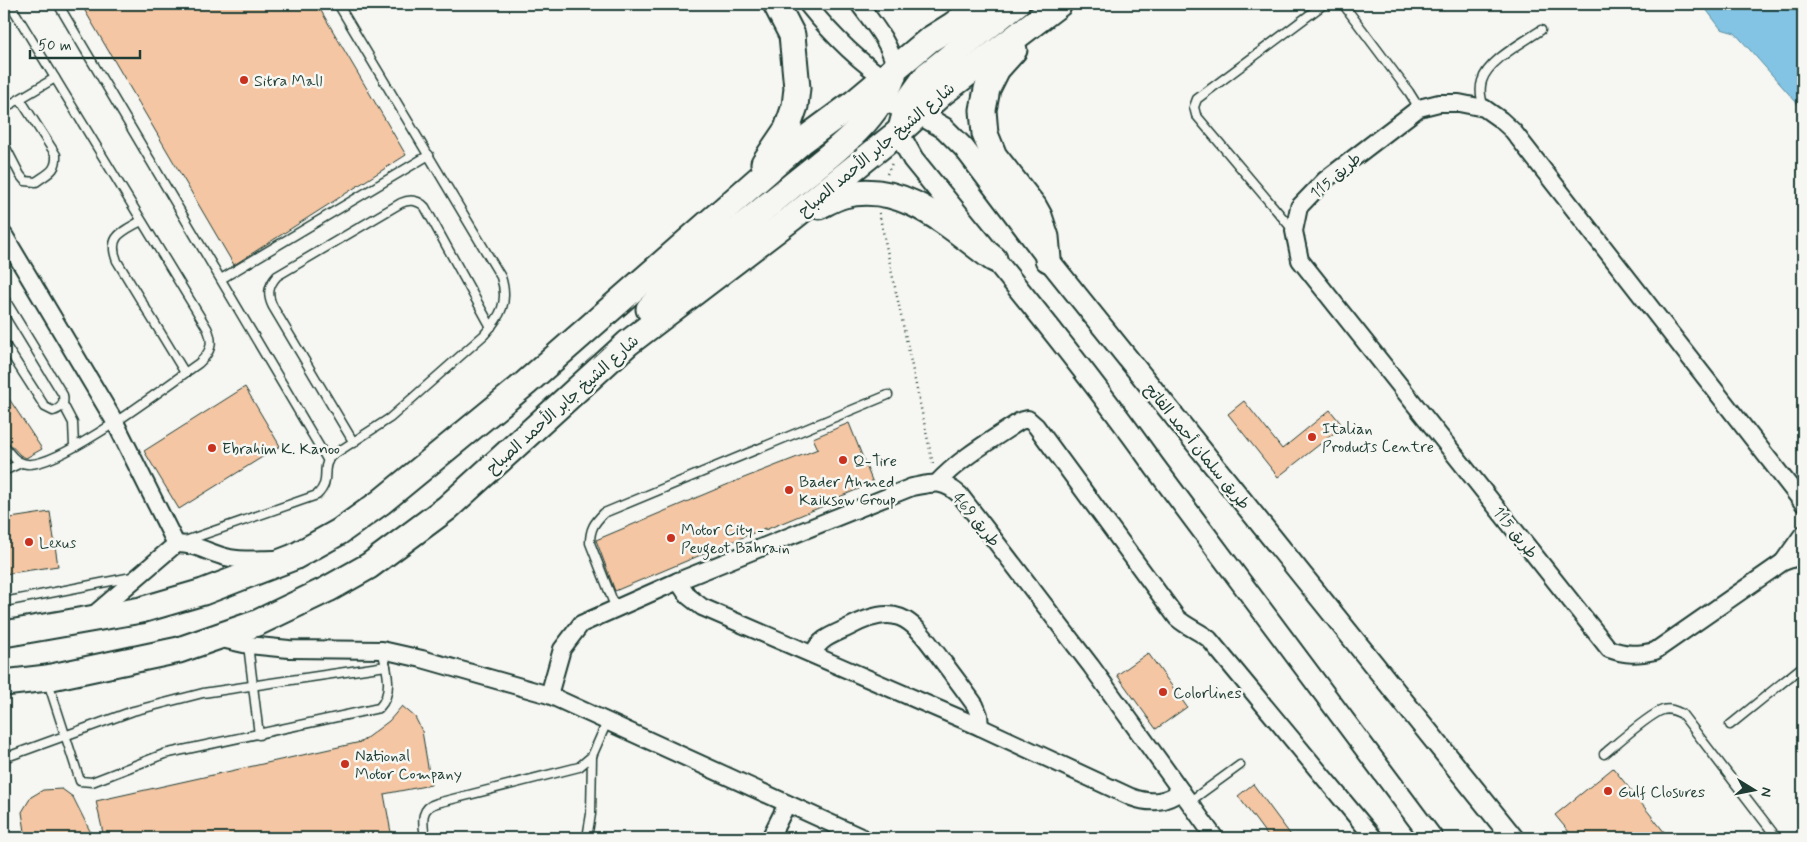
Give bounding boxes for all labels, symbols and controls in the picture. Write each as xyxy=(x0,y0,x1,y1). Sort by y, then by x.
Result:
scale bar xyxy=(30,28,140,60)
text: 50 m xyxy=(38,36,72,56)
place label: Sitra Mall xyxy=(254,71,322,92)
marker: Sitra Mall xyxy=(238,74,250,86)
street label: شارع الشيخ جابر الأحمد الصباح xyxy=(794,78,960,222)
street label: طريق 115 xyxy=(1306,149,1366,204)
street label: شارع الشيخ جابر الأحمد الصباح xyxy=(482,330,644,479)
street label: طريق سلمان أحمد الفاتح xyxy=(1139,380,1254,514)
place label: Italian Products Centre xyxy=(1322,419,1434,458)
marker: Italian Products Centre xyxy=(1306,431,1318,443)
place label: Ebrahim K. Kanoo xyxy=(222,439,340,460)
marker: Ebrahim K. Kanoo xyxy=(206,442,218,454)
place label: Q-Tire xyxy=(853,451,897,472)
marker: Q-Tire xyxy=(837,454,849,466)
place label: Bader Ahmed Kaiksow Group xyxy=(799,472,896,511)
marker: Bader Ahmed Kaiksow Group xyxy=(783,484,795,496)
street label: طريق 469 xyxy=(947,488,1004,552)
street label: طريق 115 xyxy=(1488,502,1542,563)
place label: Motor City - Peugeot Bahrain xyxy=(681,520,790,560)
marker: Motor City - Peugeot Bahrain xyxy=(665,532,677,544)
place label: Lexus xyxy=(39,533,76,554)
marker: Lexus xyxy=(23,536,35,548)
place label: Colorlines xyxy=(1173,683,1242,704)
marker: Colorlines xyxy=(1157,686,1169,698)
place label: National Motor Company xyxy=(355,746,462,785)
marker: National Motor Company xyxy=(339,758,351,770)
north arrow xyxy=(1730,764,1780,814)
place label: Gulf Closures xyxy=(1618,782,1705,803)
marker: Gulf Closures xyxy=(1602,785,1614,797)
text: N xyxy=(1756,786,1775,798)

